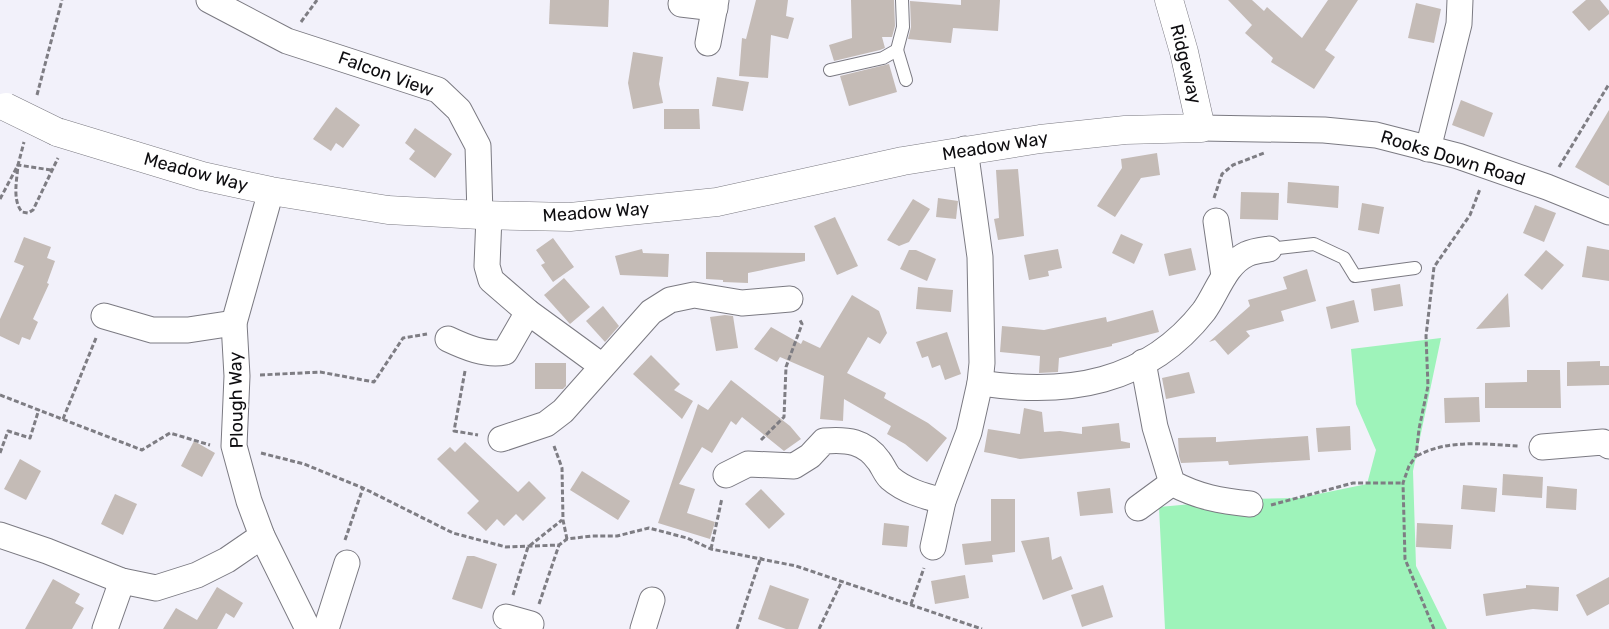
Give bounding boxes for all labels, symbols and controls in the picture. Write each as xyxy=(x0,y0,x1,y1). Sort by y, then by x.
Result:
street label: Ridgeway xyxy=(1165,22,1207,106)
street label: Falcon View xyxy=(335,47,437,101)
street label: Rooks Down Road xyxy=(1378,126,1528,190)
street label: Meadow Way xyxy=(940,127,1050,165)
street label: Meadow Way xyxy=(142,148,251,196)
street label: Meadow Way xyxy=(542,197,650,227)
street label: Plough Way xyxy=(224,351,248,448)

